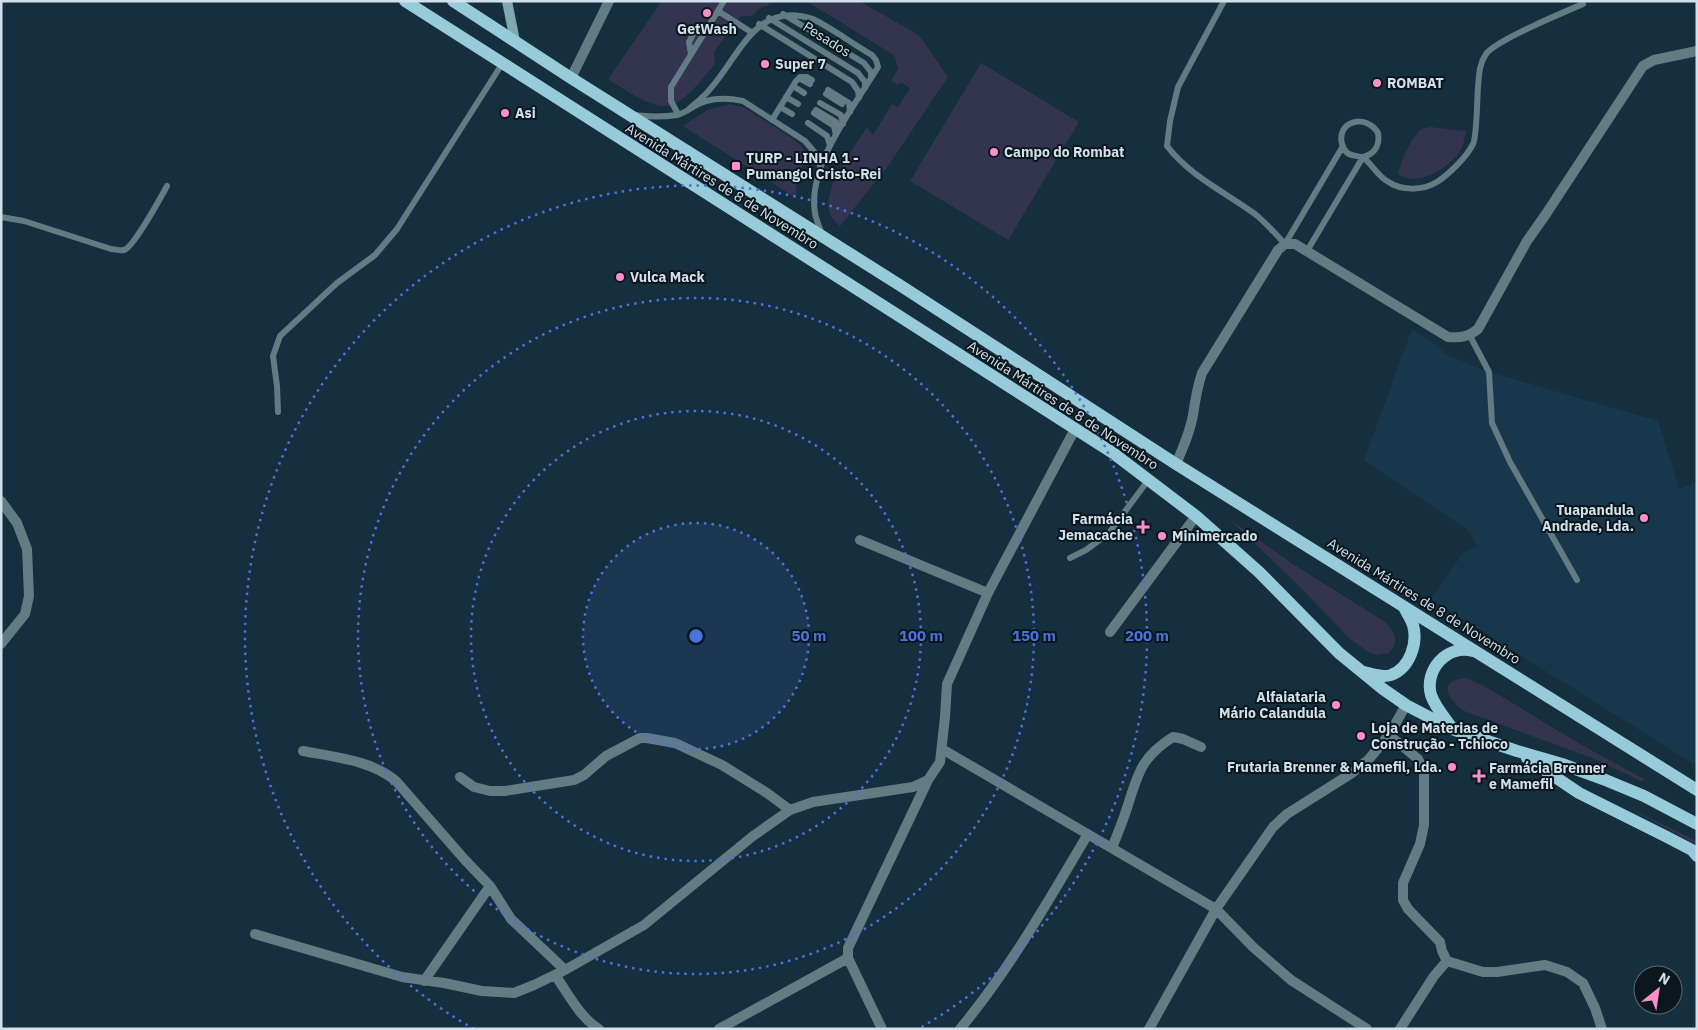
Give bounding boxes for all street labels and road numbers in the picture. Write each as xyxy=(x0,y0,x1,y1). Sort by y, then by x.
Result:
street label: Pesados xyxy=(800,17,854,61)
street label: Avenida Mártires de 8 de Novembro xyxy=(622,119,822,253)
street label: Avenida Mártires de 8 de Novembro xyxy=(964,336,1162,474)
street label: Avenida Mártires de 8 de Novembro xyxy=(1324,534,1524,668)

